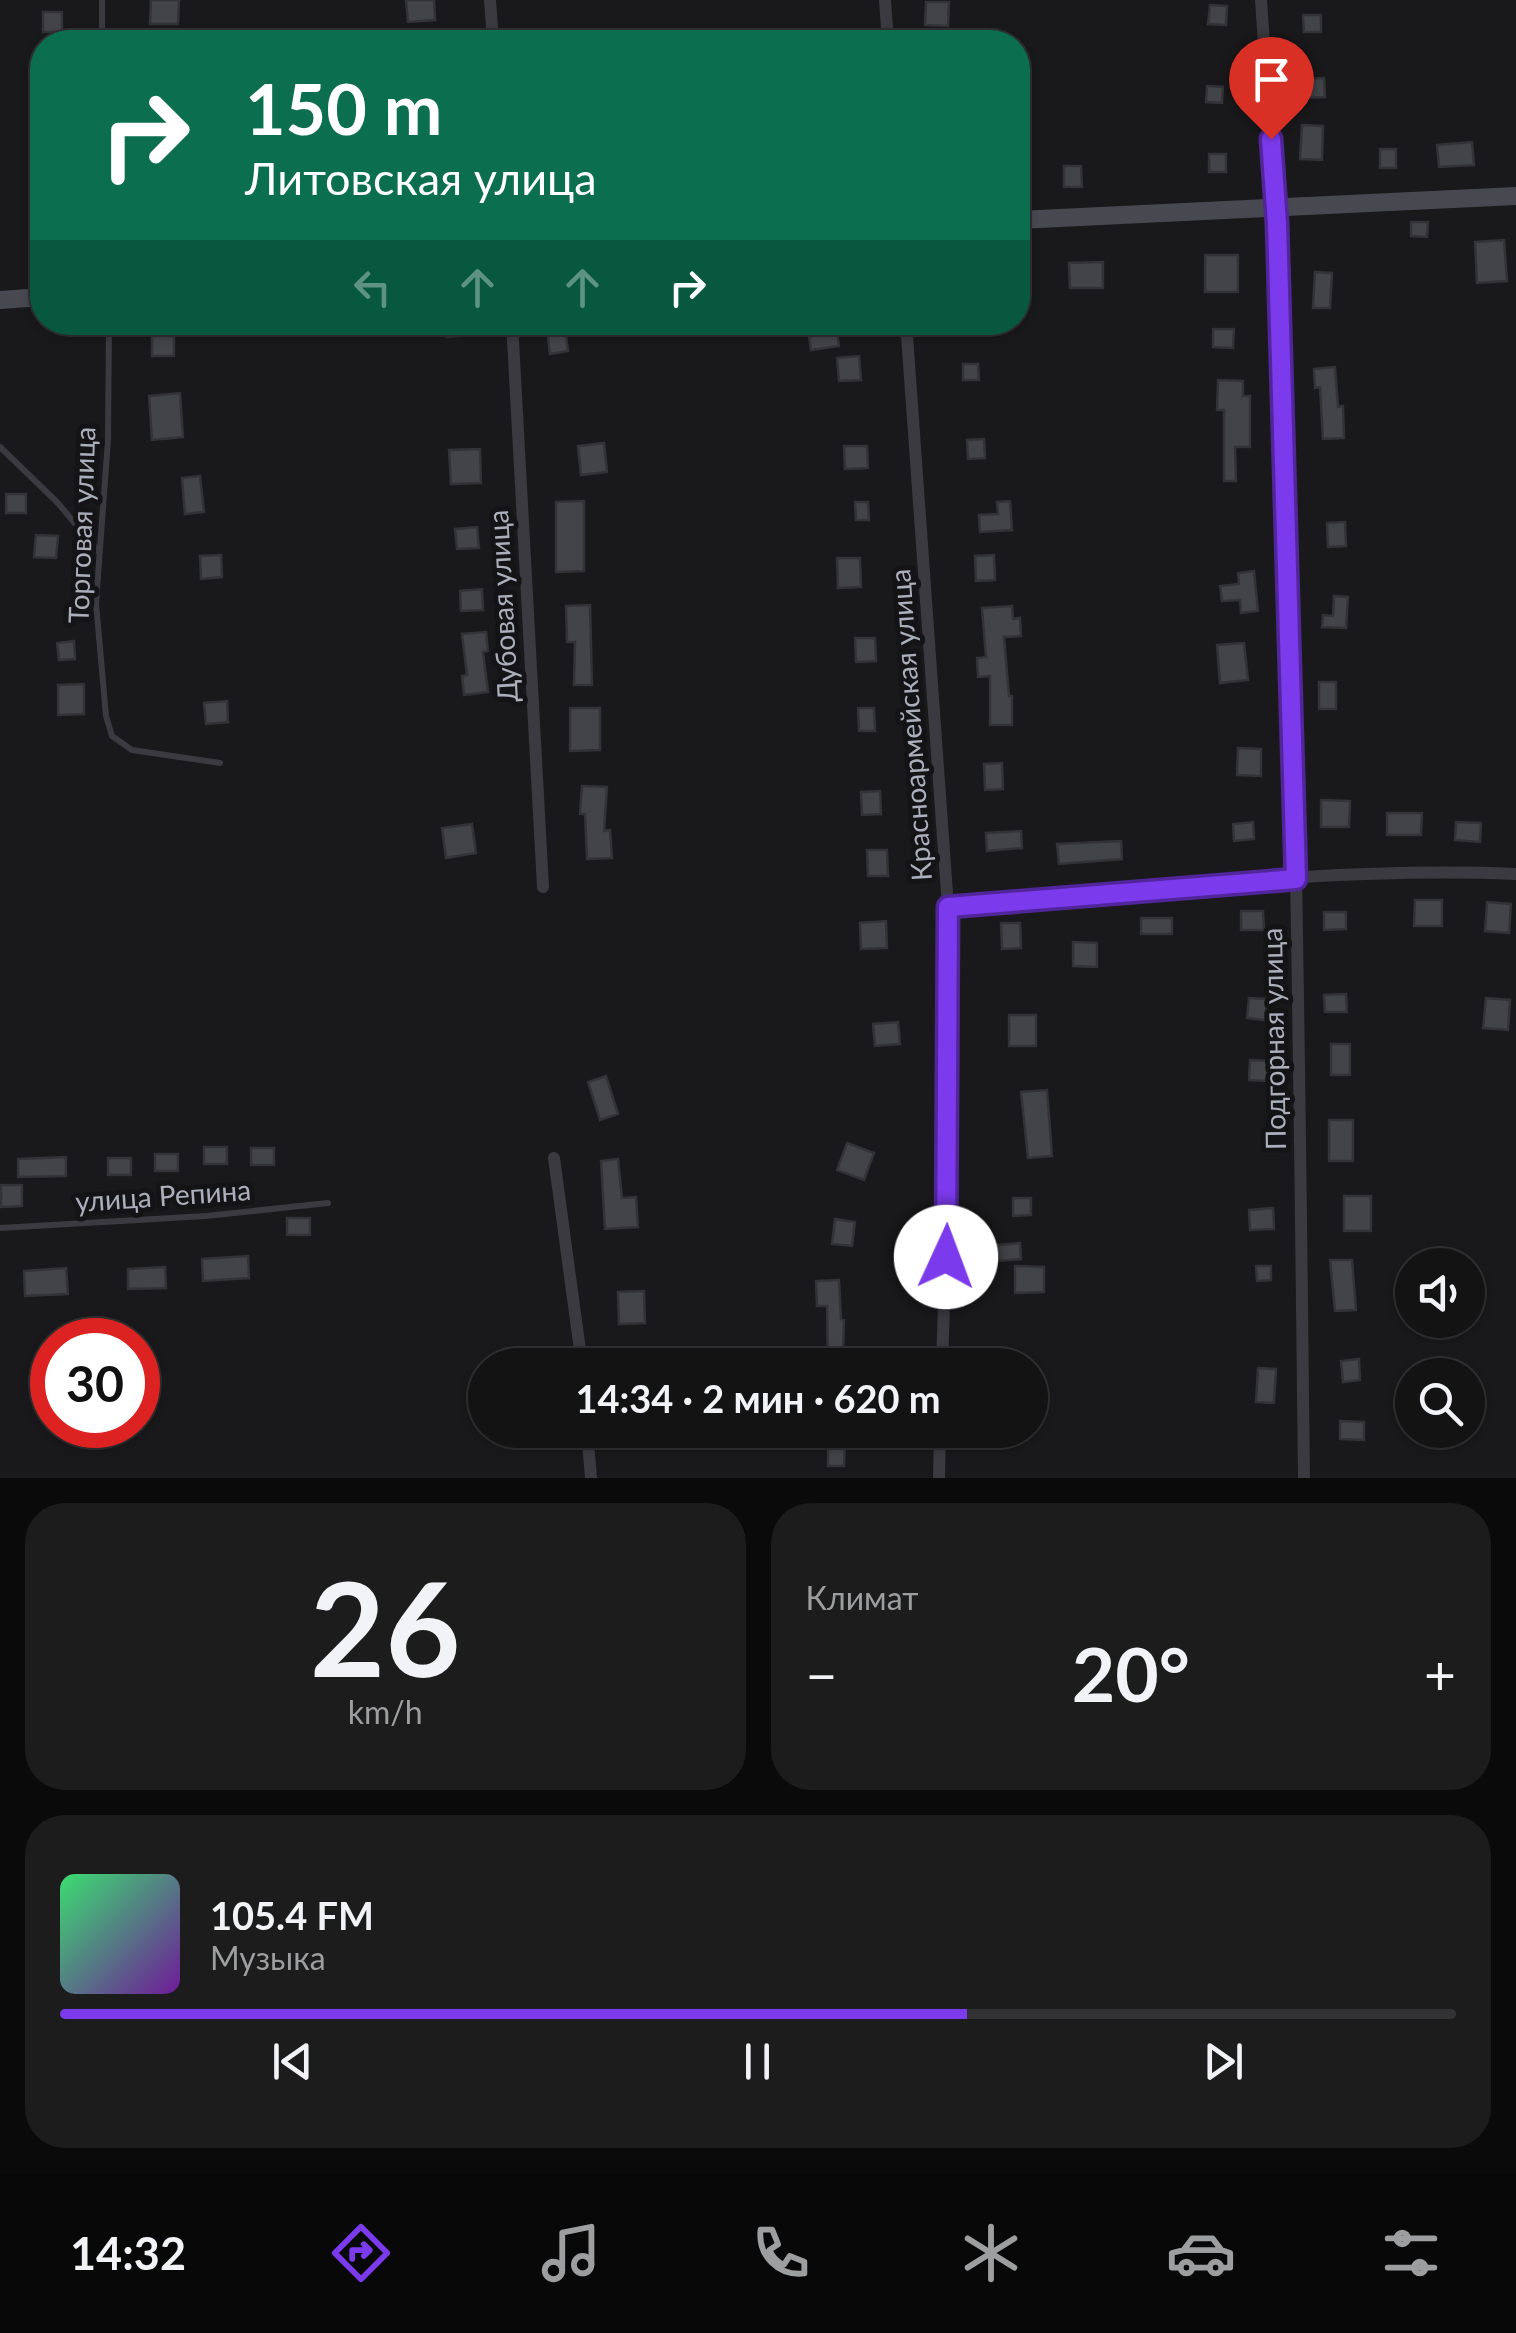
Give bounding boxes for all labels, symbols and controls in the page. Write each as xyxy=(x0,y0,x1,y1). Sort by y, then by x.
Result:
pin xyxy=(1229,37,1314,140)
icon: arrive xyxy=(1244,52,1299,107)
text: 150 m xyxy=(245,66,442,150)
icon: right xyxy=(80,70,210,200)
text: Литовская улица xyxy=(245,151,597,205)
icon: left xyxy=(345,260,400,315)
icon: ahead xyxy=(450,260,505,315)
icon: ahead xyxy=(555,260,610,315)
icon: right xyxy=(660,260,715,315)
street label: Торговая улица xyxy=(61,426,101,624)
street label: Дубовая улица xyxy=(480,509,524,703)
street label: Красноармейская улица xyxy=(882,568,938,882)
street label: Подгорная улица xyxy=(1254,928,1292,1150)
street label: улица Репина xyxy=(74,1172,252,1218)
position arrow xyxy=(894,1205,998,1309)
map controls xyxy=(1395,1248,1485,1448)
button: sound xyxy=(1395,1248,1485,1338)
speed limit sign: 30 xyxy=(30,1318,160,1448)
button: search xyxy=(1395,1358,1485,1448)
text: 14:34 · 2 мин · 620 m xyxy=(575,1375,941,1421)
text: 26 xyxy=(310,1549,461,1705)
text: Климат xyxy=(806,1578,918,1617)
text: 20° xyxy=(1072,1628,1190,1718)
text: − xyxy=(806,1641,837,1707)
text: + xyxy=(1424,1641,1456,1707)
text: km/h xyxy=(348,1692,423,1731)
text: 105.4 FM xyxy=(210,1892,374,1938)
text: Музыка xyxy=(210,1938,326,1977)
icon: previous xyxy=(265,2034,320,2089)
icon: pause xyxy=(730,2034,785,2089)
icon: next xyxy=(1196,2034,1251,2089)
icon: directions xyxy=(326,2218,396,2288)
icon: music xyxy=(536,2218,606,2288)
icon: phone xyxy=(746,2218,816,2288)
icon: climate xyxy=(956,2218,1026,2288)
icon: car xyxy=(1166,2218,1236,2288)
icon: filters xyxy=(1376,2218,1446,2288)
text: 14:32 xyxy=(70,2226,186,2280)

